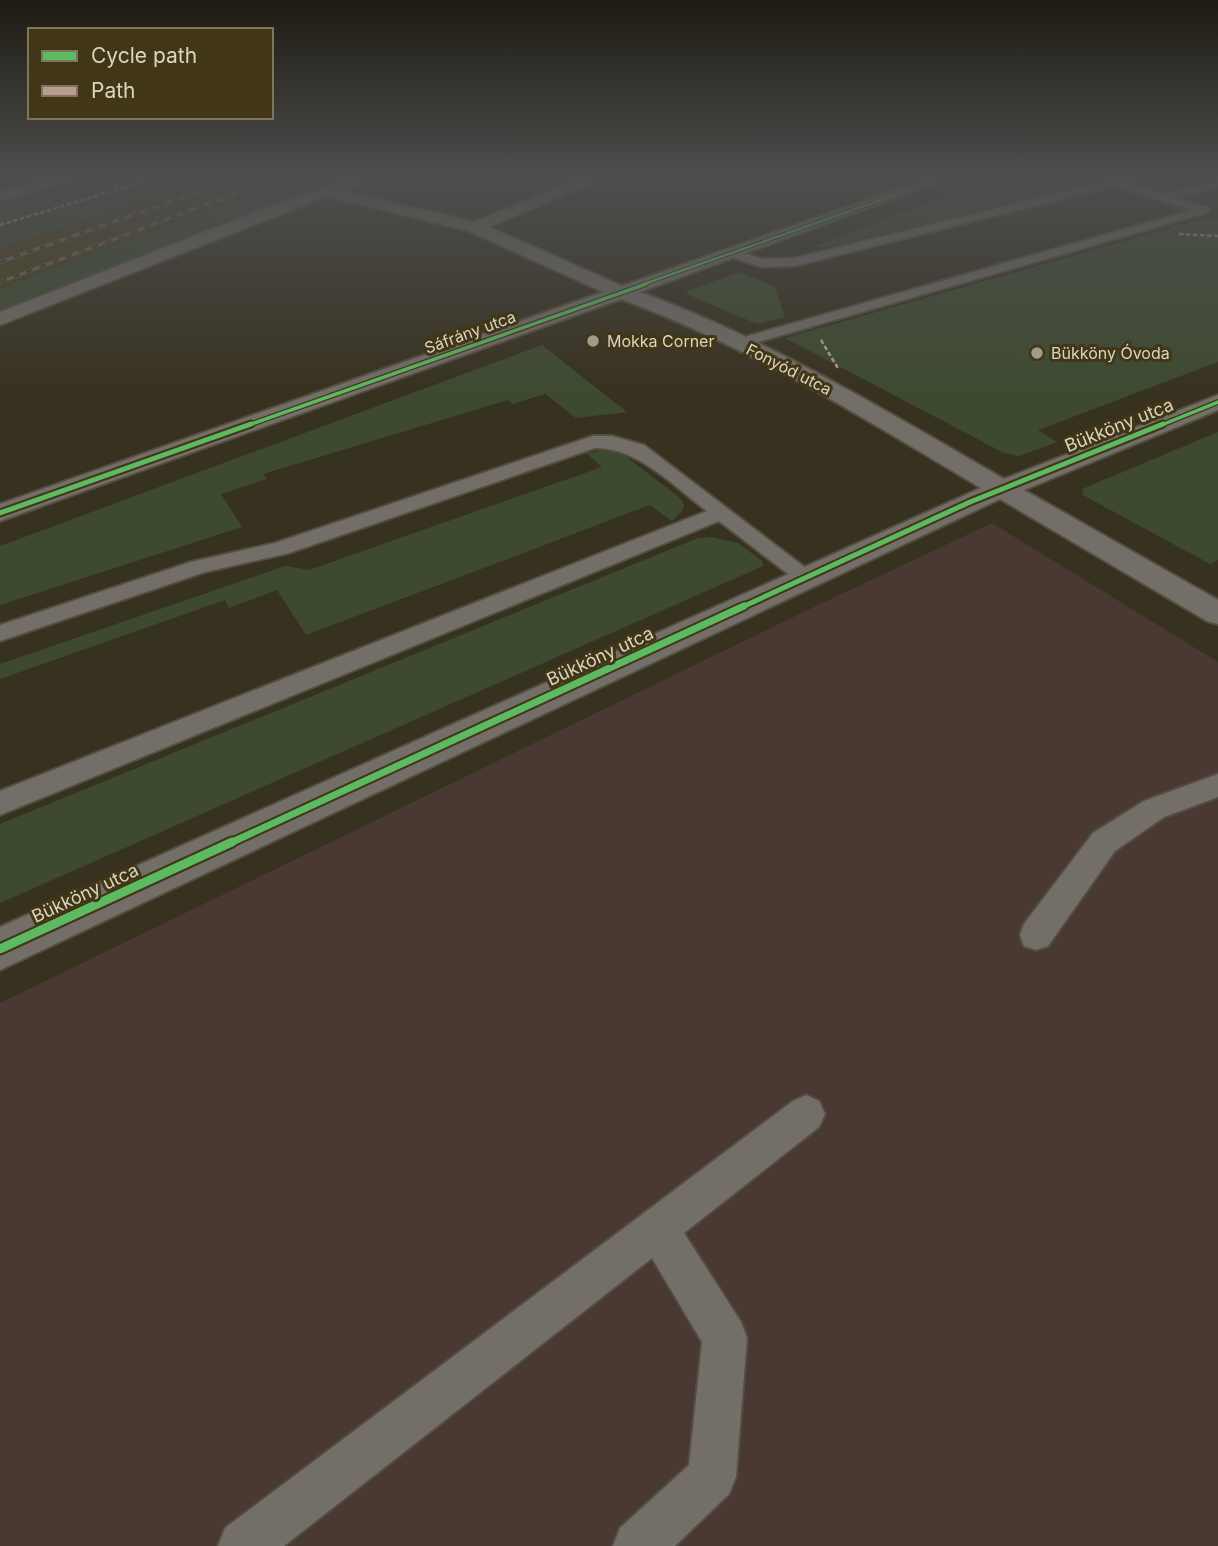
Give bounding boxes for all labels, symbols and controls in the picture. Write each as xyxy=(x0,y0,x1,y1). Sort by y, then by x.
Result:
legend xyxy=(28,28,273,119)
text: Cycle path xyxy=(91,43,197,68)
text: Path xyxy=(91,78,136,103)
street label: Sáfrány utca xyxy=(422,306,518,358)
place label: Mokka Corner xyxy=(607,331,714,351)
marker: Mokka Corner xyxy=(585,333,601,349)
street label: Fonyód utca xyxy=(743,339,835,399)
place label: Bükköny Óvoda xyxy=(1051,343,1170,363)
marker: Bükköny Óvoda xyxy=(1029,345,1045,361)
street label: Bükköny utca xyxy=(1062,394,1176,456)
street label: Bükköny utca xyxy=(543,622,657,690)
street label: Bükköny utca xyxy=(28,859,142,927)

